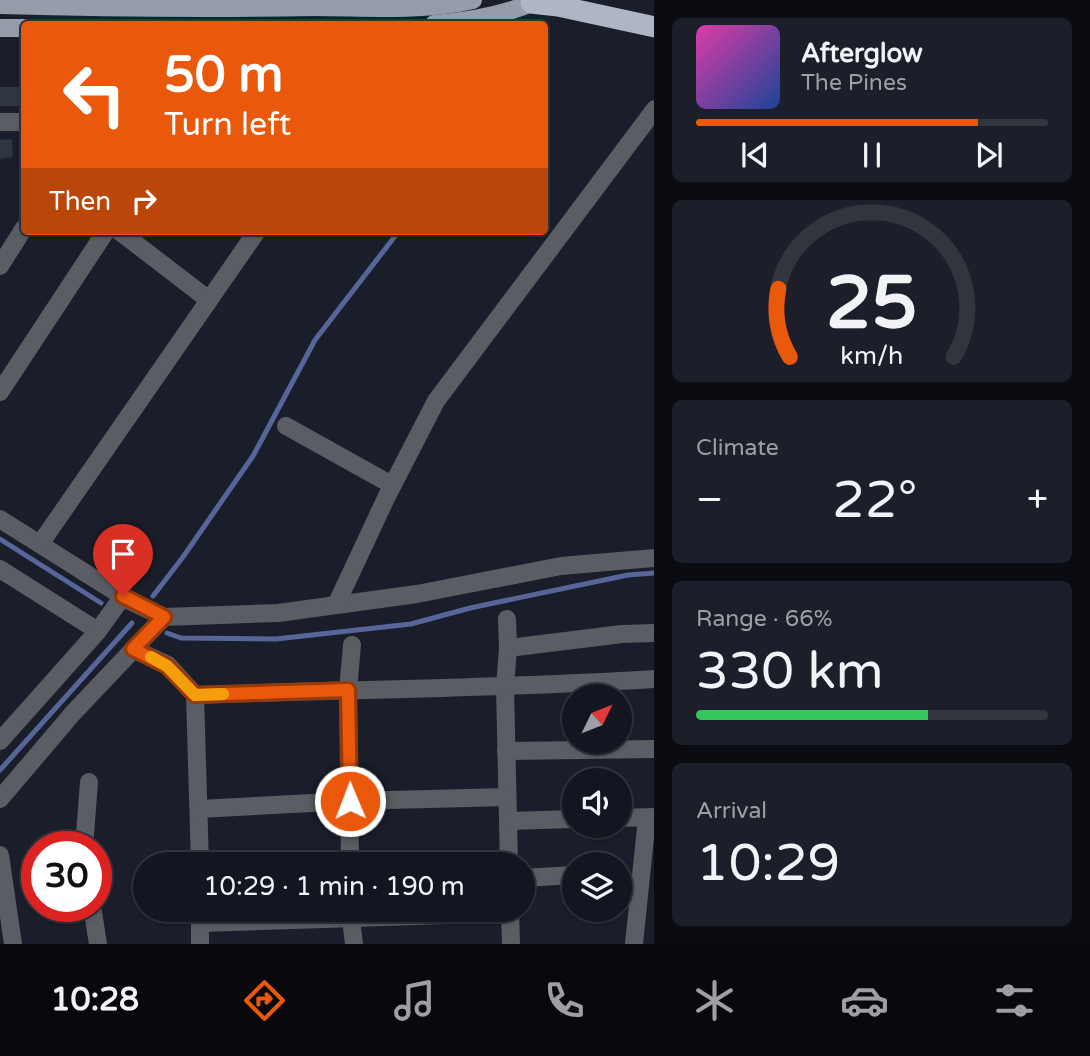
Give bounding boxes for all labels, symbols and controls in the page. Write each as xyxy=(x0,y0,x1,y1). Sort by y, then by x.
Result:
text: Afterglow xyxy=(801,38,923,69)
text: 50 m xyxy=(164,46,283,105)
icon: left xyxy=(49,49,140,140)
text: The Pines xyxy=(801,69,907,97)
text: Turn left xyxy=(164,106,291,144)
icon: previous xyxy=(736,136,774,174)
icon: pause xyxy=(853,136,891,174)
icon: next xyxy=(970,136,1008,174)
icon: right xyxy=(125,182,163,220)
text: Then xyxy=(49,186,111,217)
text: 25 xyxy=(826,260,918,348)
text: km/h xyxy=(841,340,903,370)
text: Climate xyxy=(696,434,779,462)
text: 22° xyxy=(832,469,917,532)
text: − xyxy=(696,477,723,523)
text: + xyxy=(1027,477,1048,523)
pin xyxy=(93,524,153,596)
icon: arrive xyxy=(104,535,142,573)
text: Range · 66% xyxy=(696,605,832,633)
text: 330 km xyxy=(696,640,884,703)
north arrow xyxy=(562,684,632,754)
map controls xyxy=(562,684,632,922)
position arrow xyxy=(313,764,387,838)
button: sound xyxy=(562,768,632,838)
text: Arrival xyxy=(696,797,767,825)
speed limit sign: 30 xyxy=(21,831,112,922)
text: 10:29 xyxy=(696,832,840,895)
button: layers xyxy=(562,852,632,922)
text: 10:29 · 1 min · 190 m xyxy=(203,871,465,902)
icon: directions xyxy=(240,976,289,1025)
icon: music xyxy=(390,976,439,1025)
icon: phone xyxy=(540,976,589,1025)
icon: climate xyxy=(690,976,739,1025)
icon: car xyxy=(840,976,889,1025)
icon: filters xyxy=(990,976,1039,1025)
text: 10:28 xyxy=(51,981,139,1019)

